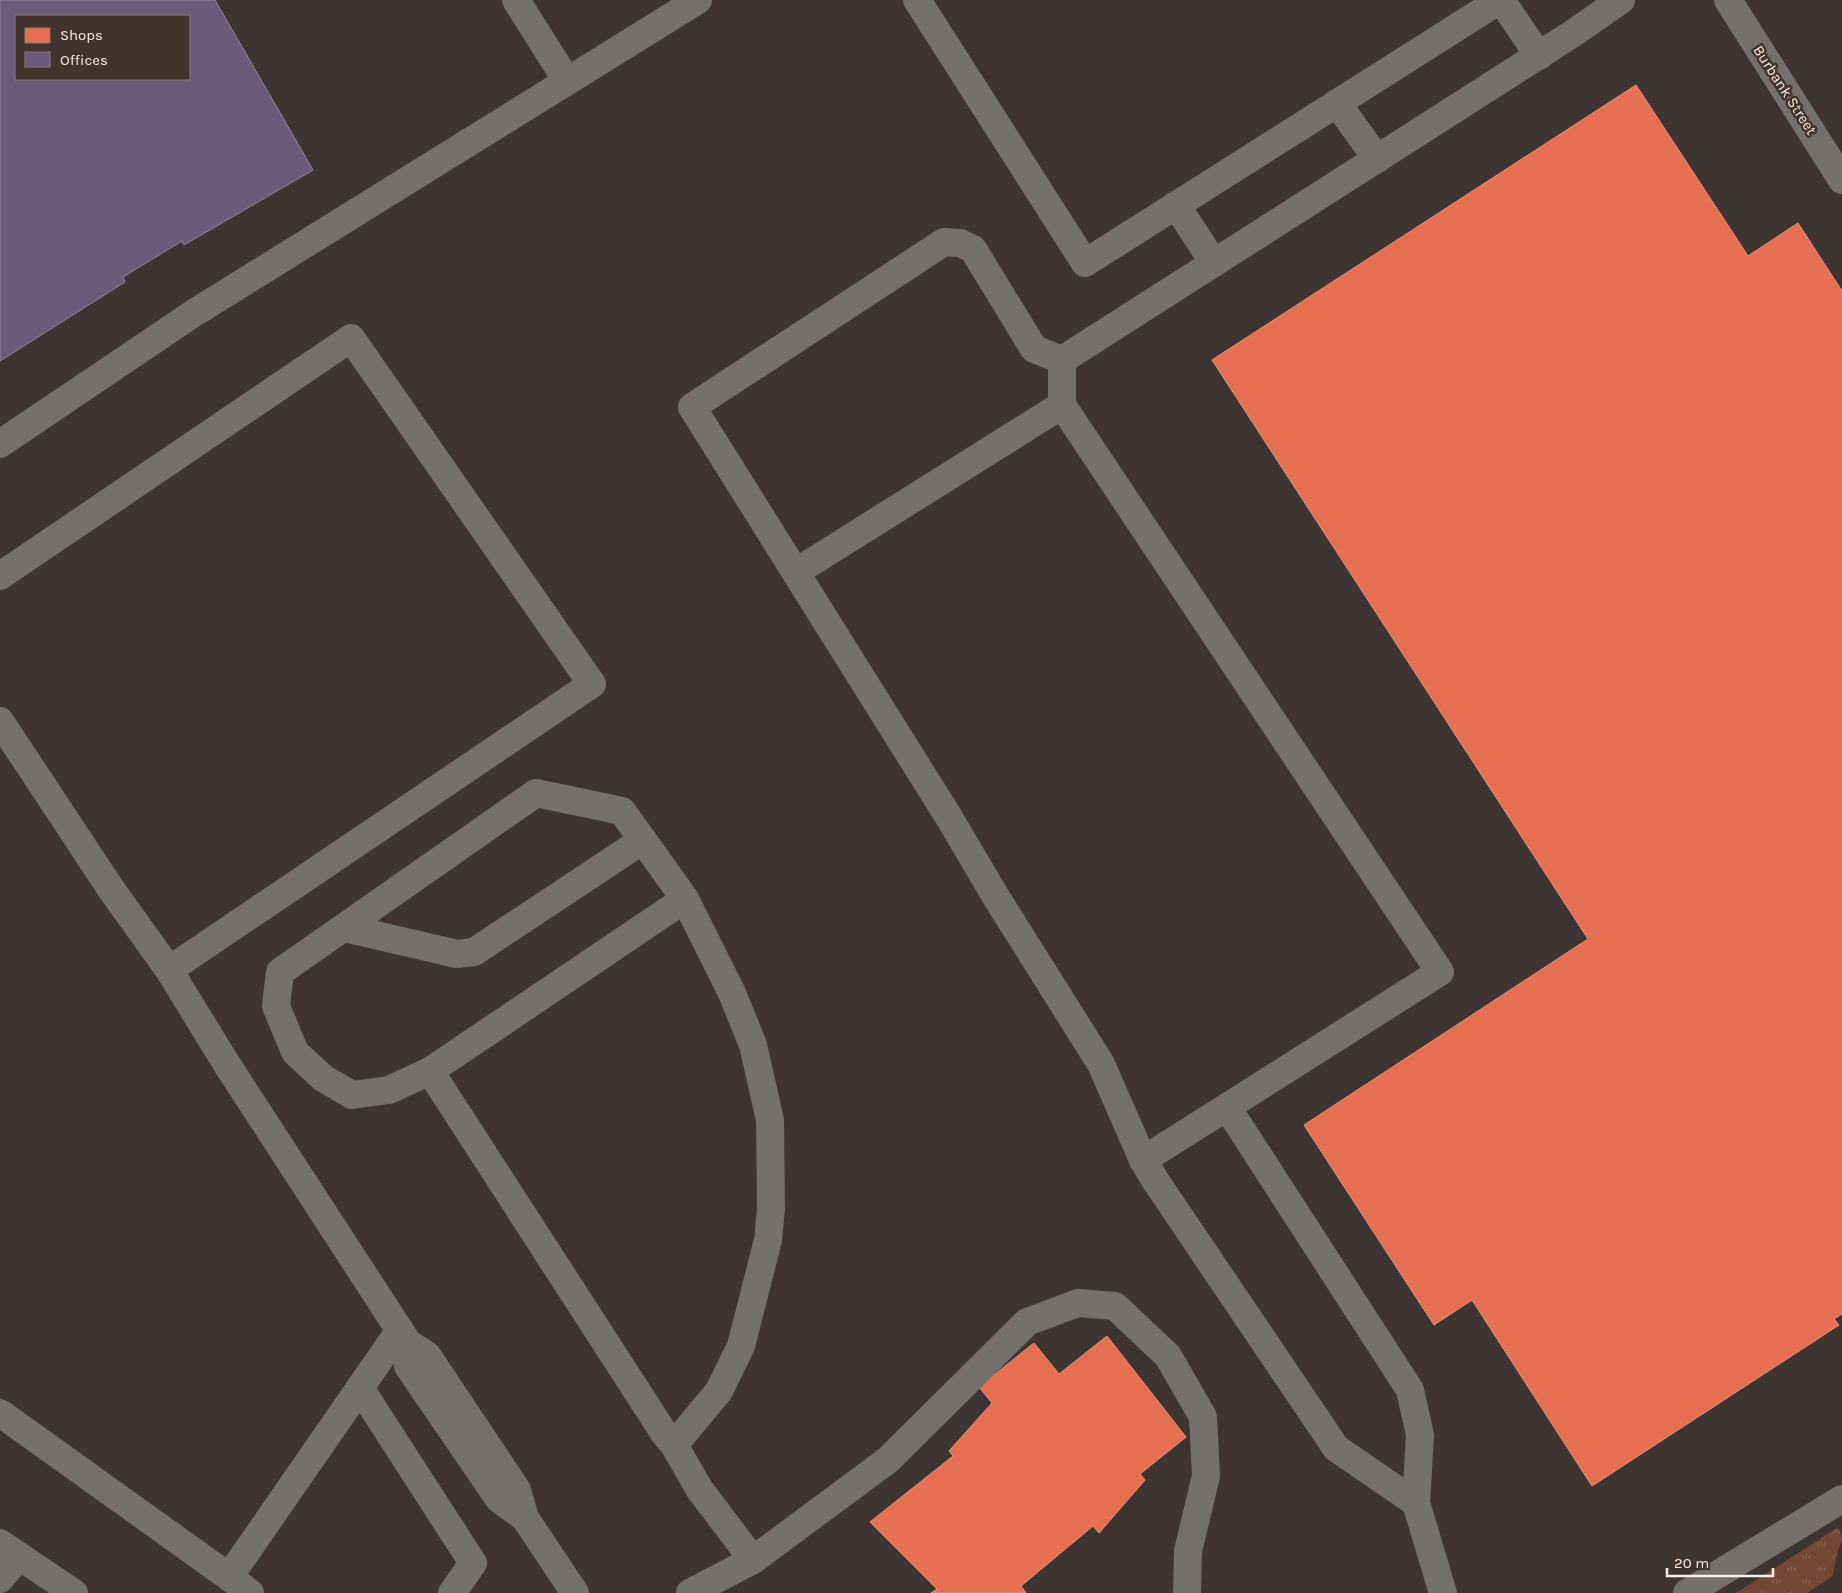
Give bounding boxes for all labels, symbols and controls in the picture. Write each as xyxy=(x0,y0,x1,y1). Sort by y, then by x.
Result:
legend xyxy=(15,15,190,80)
text: Shops xyxy=(60,26,103,44)
street label: Burbank Street xyxy=(1749,42,1821,138)
text: Offices xyxy=(60,51,108,69)
scale bar xyxy=(1667,1546,1773,1578)
text: 20 m xyxy=(1674,1554,1709,1572)

